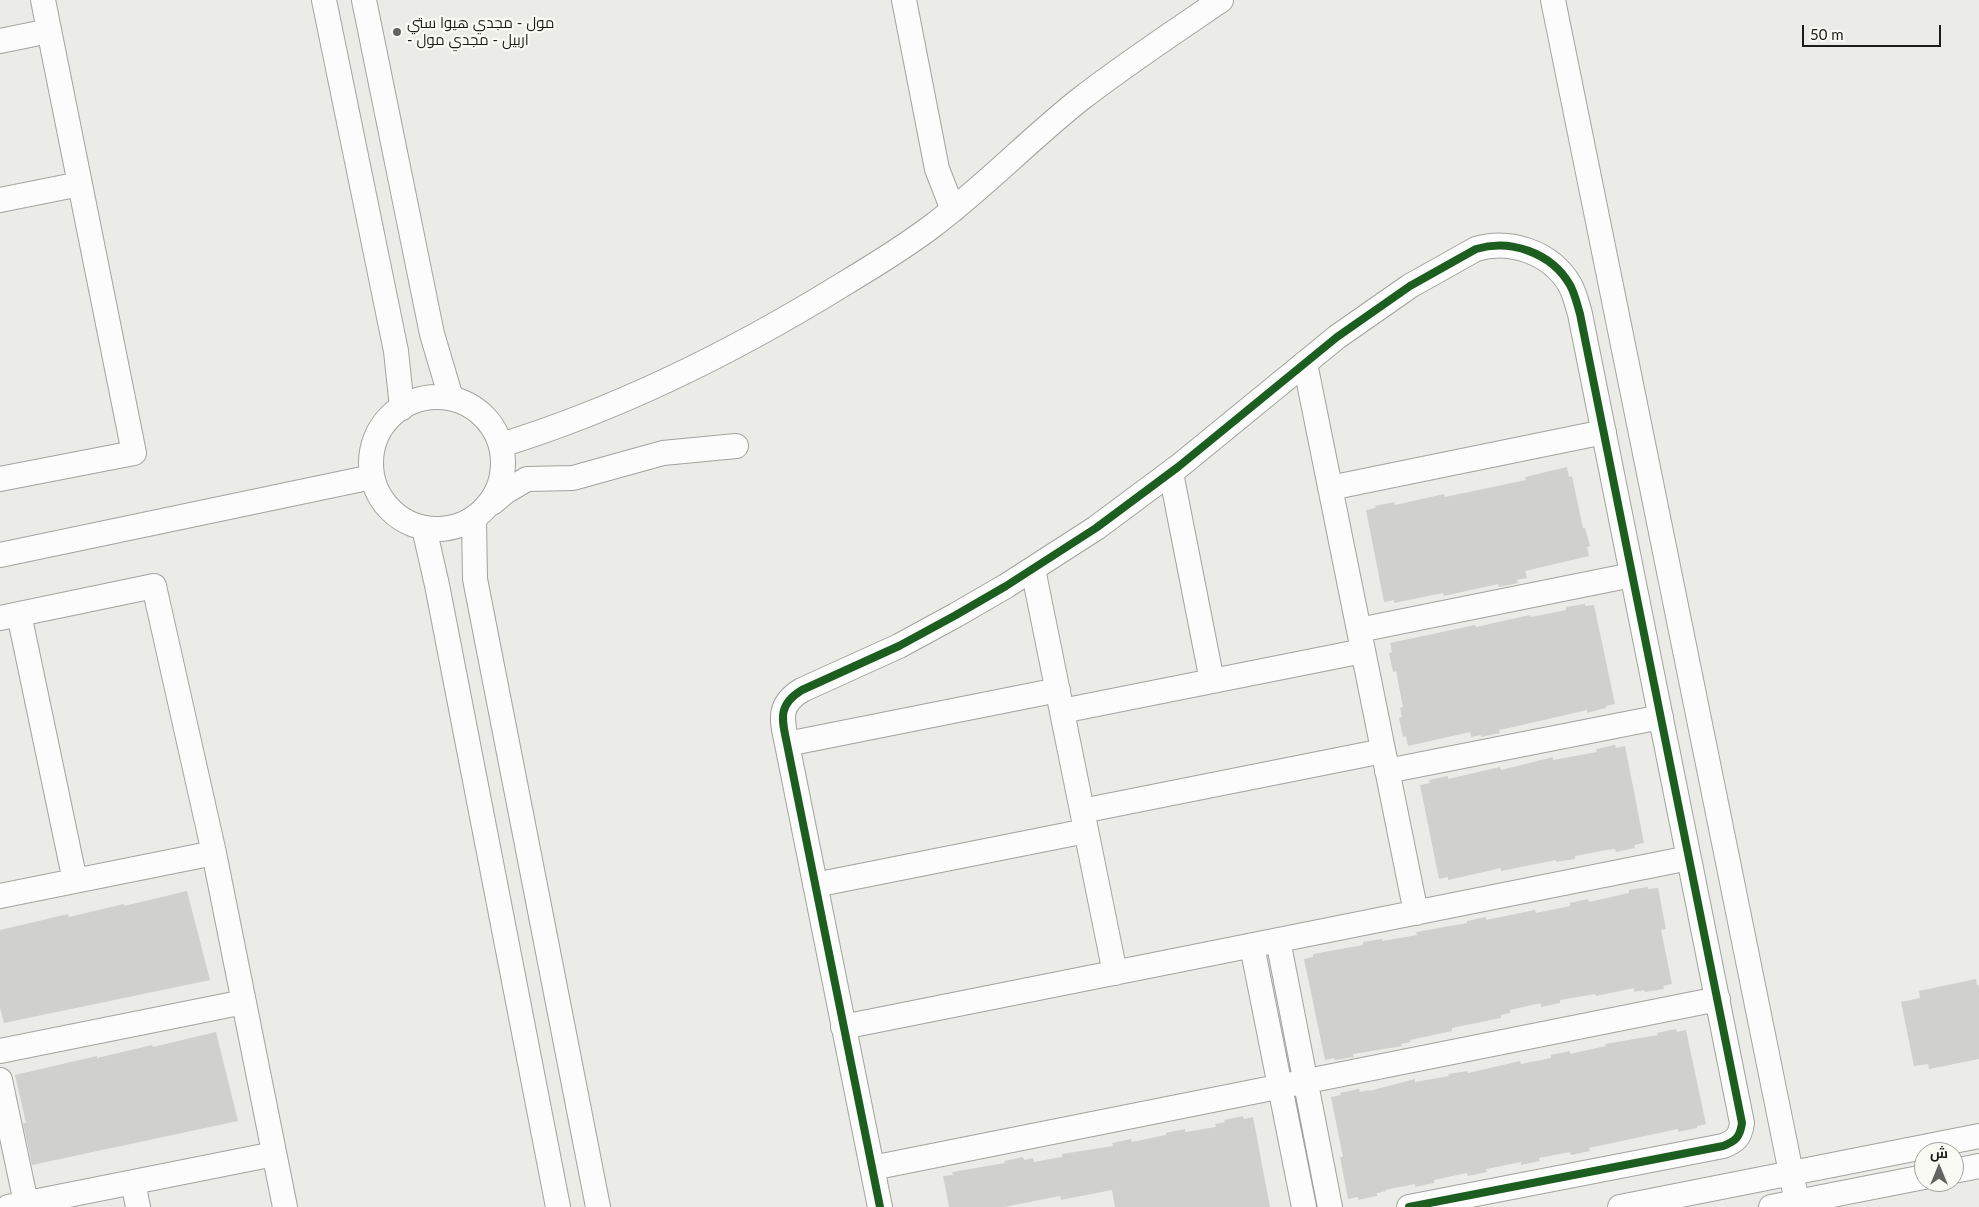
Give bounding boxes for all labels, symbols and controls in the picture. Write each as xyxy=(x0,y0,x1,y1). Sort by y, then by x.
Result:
place label: مول - مجدي هيوا ستي - اربيل - مجدي مول xyxy=(407,14,554,49)
scale bar xyxy=(1804,15,1943,47)
text: 50 m xyxy=(1810,25,1844,43)
marker: مول - مجدي هيوا ستي - اربيل - مجدي مول xyxy=(391,26,403,38)
north arrow xyxy=(1914,1142,1964,1192)
text: ش xyxy=(1930,1144,1948,1161)

